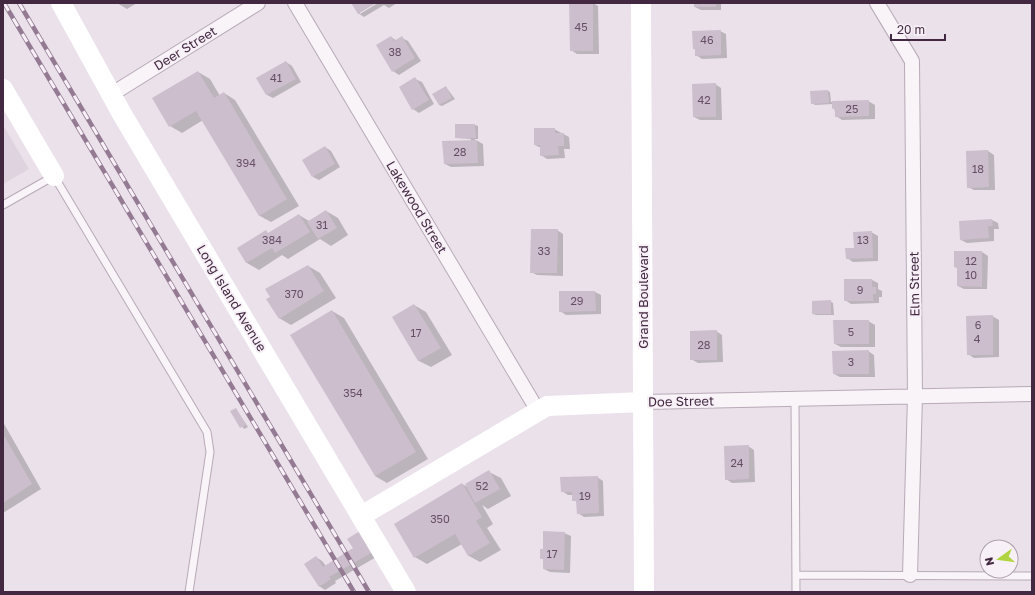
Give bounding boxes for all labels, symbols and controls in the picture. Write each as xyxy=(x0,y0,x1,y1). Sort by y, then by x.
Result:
scale bar xyxy=(891,16,945,42)
house number: 45 xyxy=(574,20,588,33)
street label: Deer Street xyxy=(151,22,219,74)
text: 20 m xyxy=(897,22,925,37)
house number: 46 xyxy=(700,33,714,46)
house number: 38 xyxy=(388,45,402,58)
house number: 41 xyxy=(270,71,282,84)
house number: 42 xyxy=(697,93,711,106)
house number: 25 xyxy=(846,102,858,115)
house number: 28 xyxy=(453,145,467,158)
house number: 394 xyxy=(236,156,256,169)
street label: Lakewood Street xyxy=(383,158,451,256)
house number: 18 xyxy=(972,162,984,175)
house number: 31 xyxy=(316,218,328,231)
house number: 384 xyxy=(262,233,282,246)
house number: 13 xyxy=(857,233,869,246)
street label: Long Island Avenue xyxy=(194,242,270,354)
house number: 33 xyxy=(538,244,550,257)
street label: Grand Boulevard xyxy=(635,245,651,349)
street label: Elm Street xyxy=(905,251,923,317)
house number: 12 xyxy=(965,254,977,267)
house number: 10 xyxy=(965,268,977,281)
house number: 9 xyxy=(857,283,863,296)
house number: 370 xyxy=(284,287,304,300)
house number: 29 xyxy=(570,294,584,307)
house number: 6 xyxy=(975,318,982,331)
house number: 5 xyxy=(848,325,854,338)
house number: 17 xyxy=(410,326,422,339)
house number: 4 xyxy=(974,332,981,345)
house number: 28 xyxy=(697,338,711,351)
house number: 3 xyxy=(848,355,854,368)
house number: 354 xyxy=(343,386,363,399)
street label: Doe Street xyxy=(648,392,714,410)
house number: 24 xyxy=(730,456,744,469)
house number: 52 xyxy=(476,479,488,492)
house number: 19 xyxy=(579,489,591,502)
house number: 350 xyxy=(430,512,450,525)
north arrow xyxy=(979,539,1019,579)
house number: 17 xyxy=(546,547,558,560)
text: N xyxy=(981,556,996,567)

